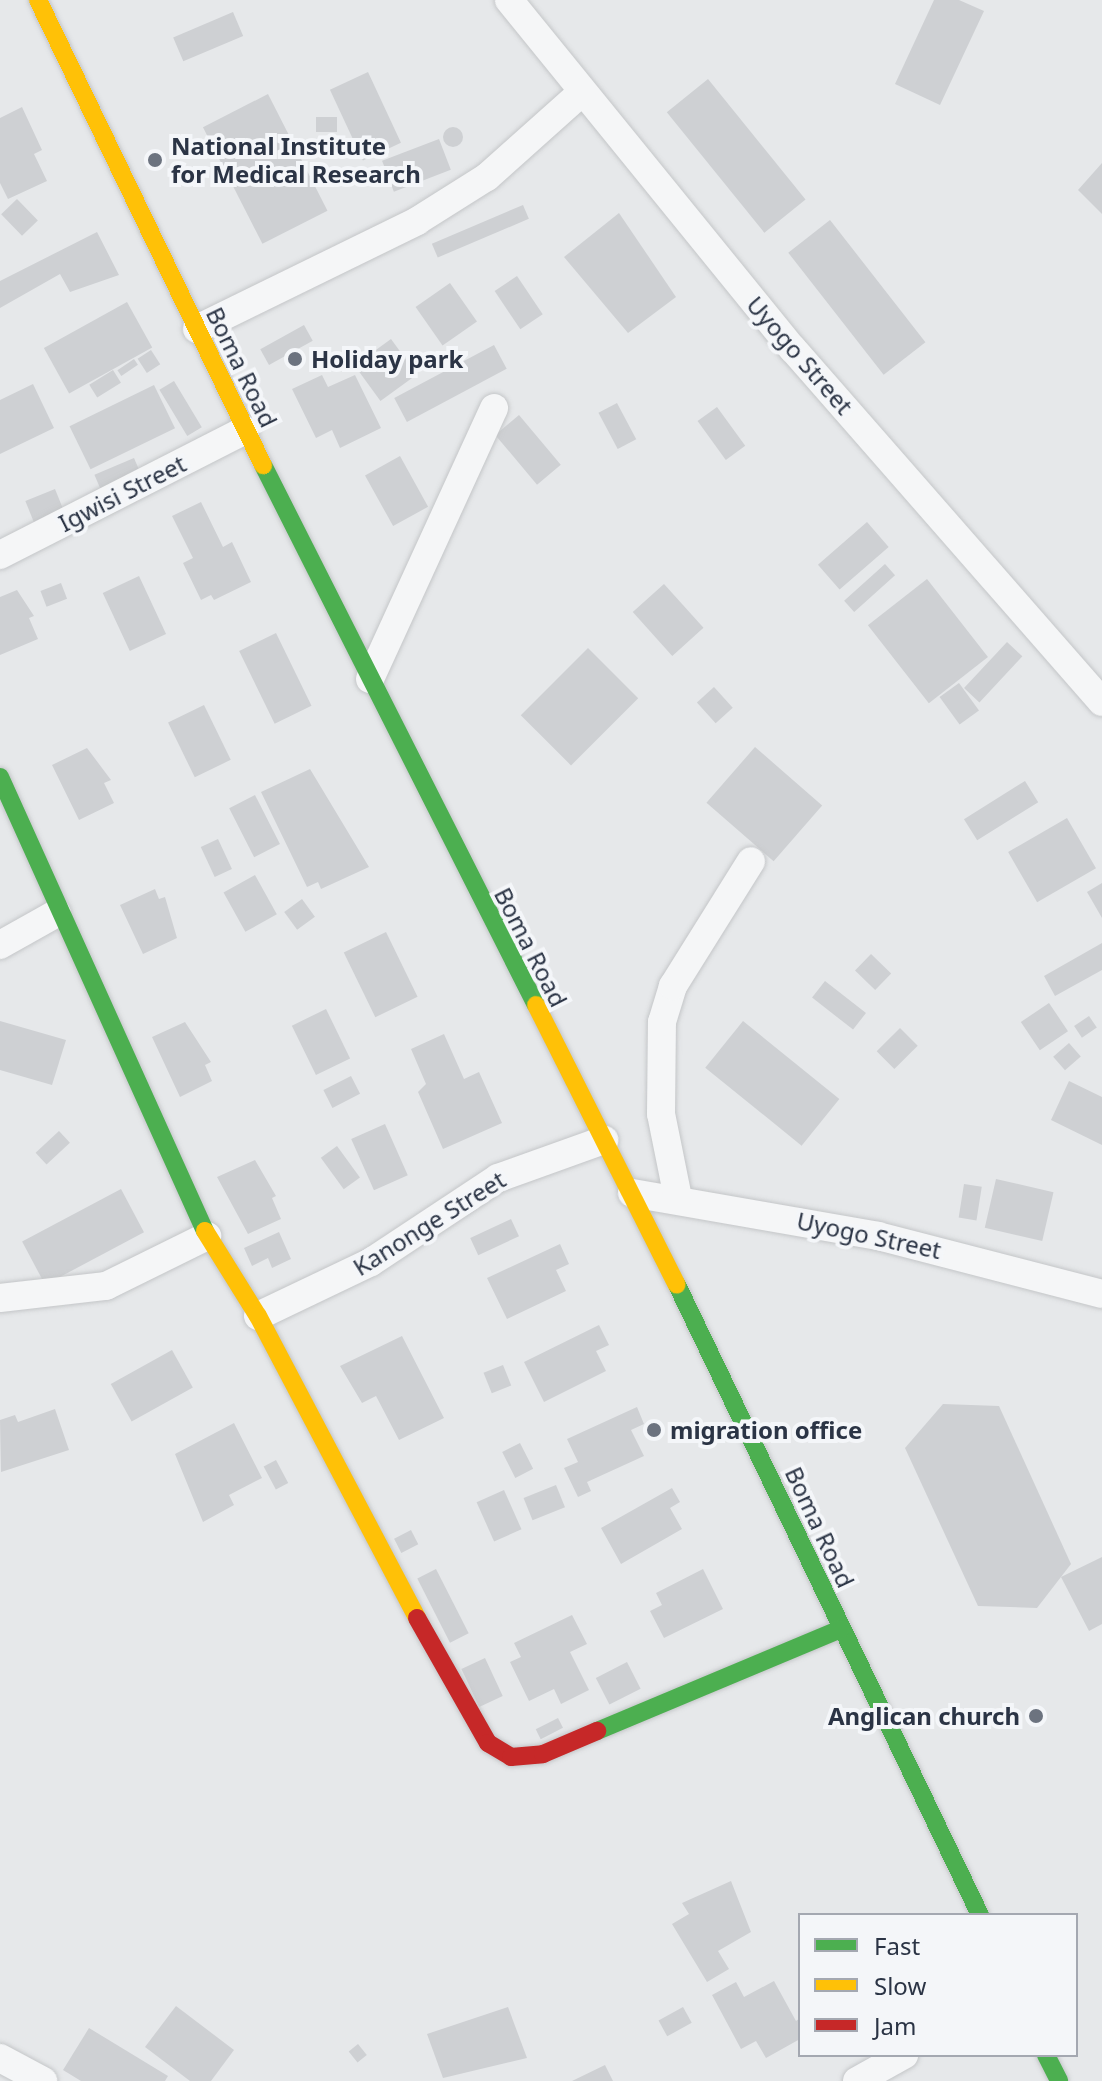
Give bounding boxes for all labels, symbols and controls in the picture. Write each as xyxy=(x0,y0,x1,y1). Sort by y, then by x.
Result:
place label: National Institute for Medical Research xyxy=(171,132,421,188)
marker: National Institute for Medical Research xyxy=(146,151,164,169)
street label: Uyogo Street xyxy=(741,290,859,420)
street label: Boma Road xyxy=(201,302,283,432)
place label: Holiday park xyxy=(311,345,463,373)
marker: Holiday park xyxy=(286,350,304,368)
street label: Igwisi Street xyxy=(54,449,190,537)
street label: Boma Road xyxy=(489,883,573,1011)
street label: Kanonge Street xyxy=(348,1165,510,1281)
street label: Uyogo Street xyxy=(794,1206,944,1264)
place label: migration office xyxy=(670,1416,862,1444)
marker: migration office xyxy=(645,1421,663,1439)
street label: Boma Road xyxy=(779,1462,861,1592)
place label: Anglican church xyxy=(828,1702,1020,1730)
marker: Anglican church xyxy=(1027,1707,1045,1725)
legend xyxy=(798,1913,1078,2057)
text: Fast xyxy=(874,1929,920,1962)
text: Slow xyxy=(874,1969,926,2002)
text: Jam xyxy=(874,2009,916,2042)

